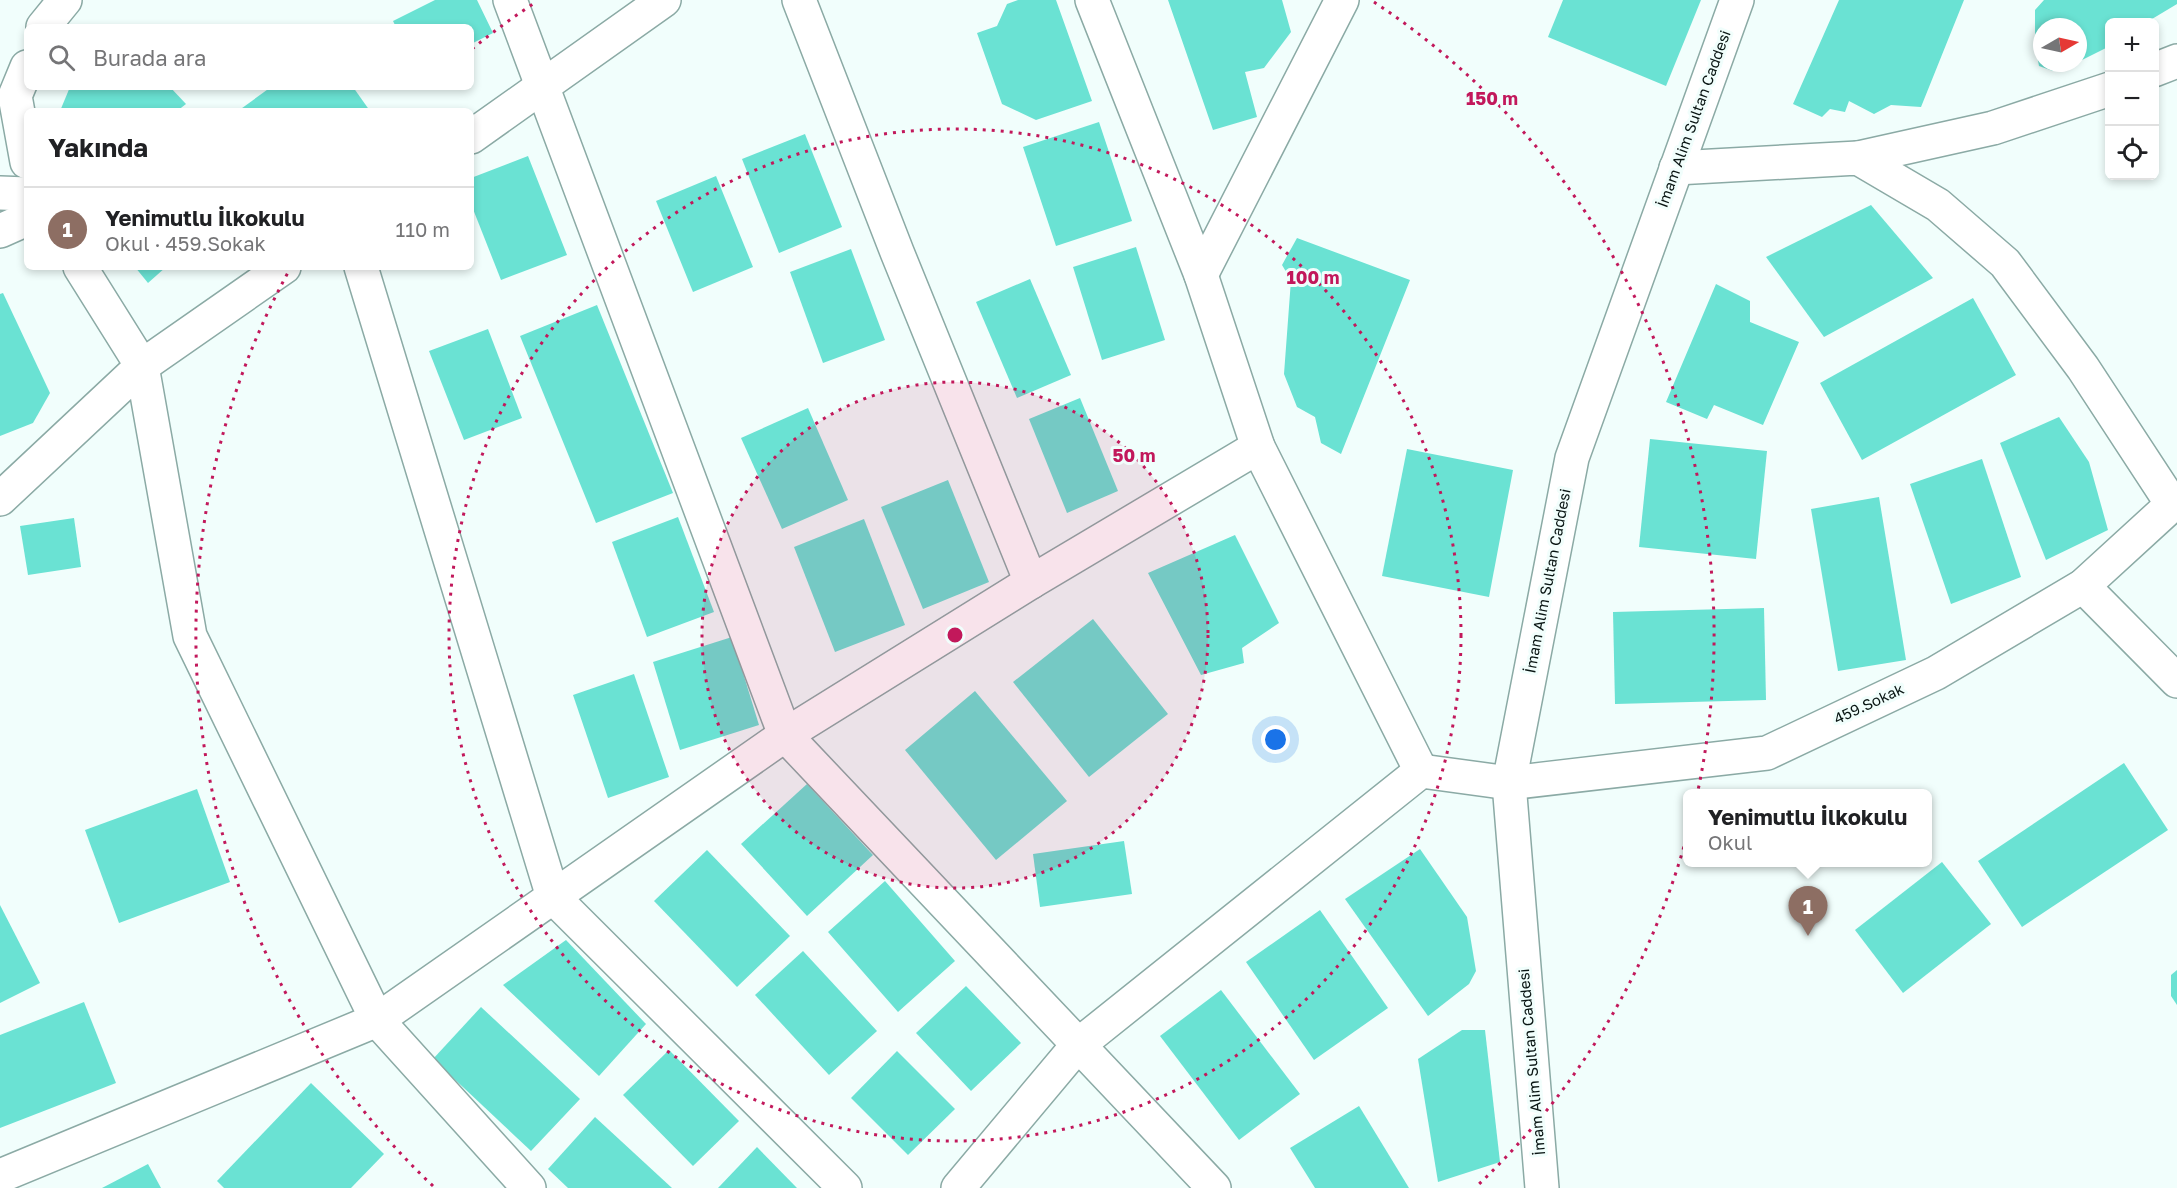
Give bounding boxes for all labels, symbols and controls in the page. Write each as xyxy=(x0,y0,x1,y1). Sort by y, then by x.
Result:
north arrow xyxy=(2033,18,2087,72)
map controls xyxy=(2105,18,2159,180)
button: + xyxy=(2105,18,2159,72)
search box xyxy=(24,24,474,90)
street label: İmam Alim Sultan Caddesi xyxy=(1653,27,1734,210)
icon: search xyxy=(45,41,78,74)
text: Burada ara xyxy=(93,44,207,71)
button: − xyxy=(2105,72,2159,126)
text: 150 m xyxy=(1466,87,1518,109)
button: locate xyxy=(2105,126,2159,180)
text: Yakında xyxy=(48,132,148,163)
text: Yenimutlu İlkokulu xyxy=(105,204,305,231)
text: 1 xyxy=(62,217,73,241)
text: 110 m xyxy=(396,217,450,241)
text: Okul · 459.Sokak xyxy=(105,231,266,255)
text: 100 m xyxy=(1287,266,1339,288)
text: 50 m xyxy=(1113,444,1155,466)
street label: İmam Alim Sultan Caddesi xyxy=(1520,487,1574,675)
centre of rings xyxy=(945,625,965,645)
street label: 459.Sokak xyxy=(1831,679,1907,727)
your location xyxy=(1261,725,1290,754)
popup xyxy=(1683,789,1932,867)
text: Yenimutlu İlkokulu xyxy=(1708,803,1907,830)
text: Okul xyxy=(1708,830,1752,854)
pin: 1 xyxy=(1788,886,1828,936)
street label: İmam Alim Sultan Caddesi xyxy=(1514,968,1548,1156)

